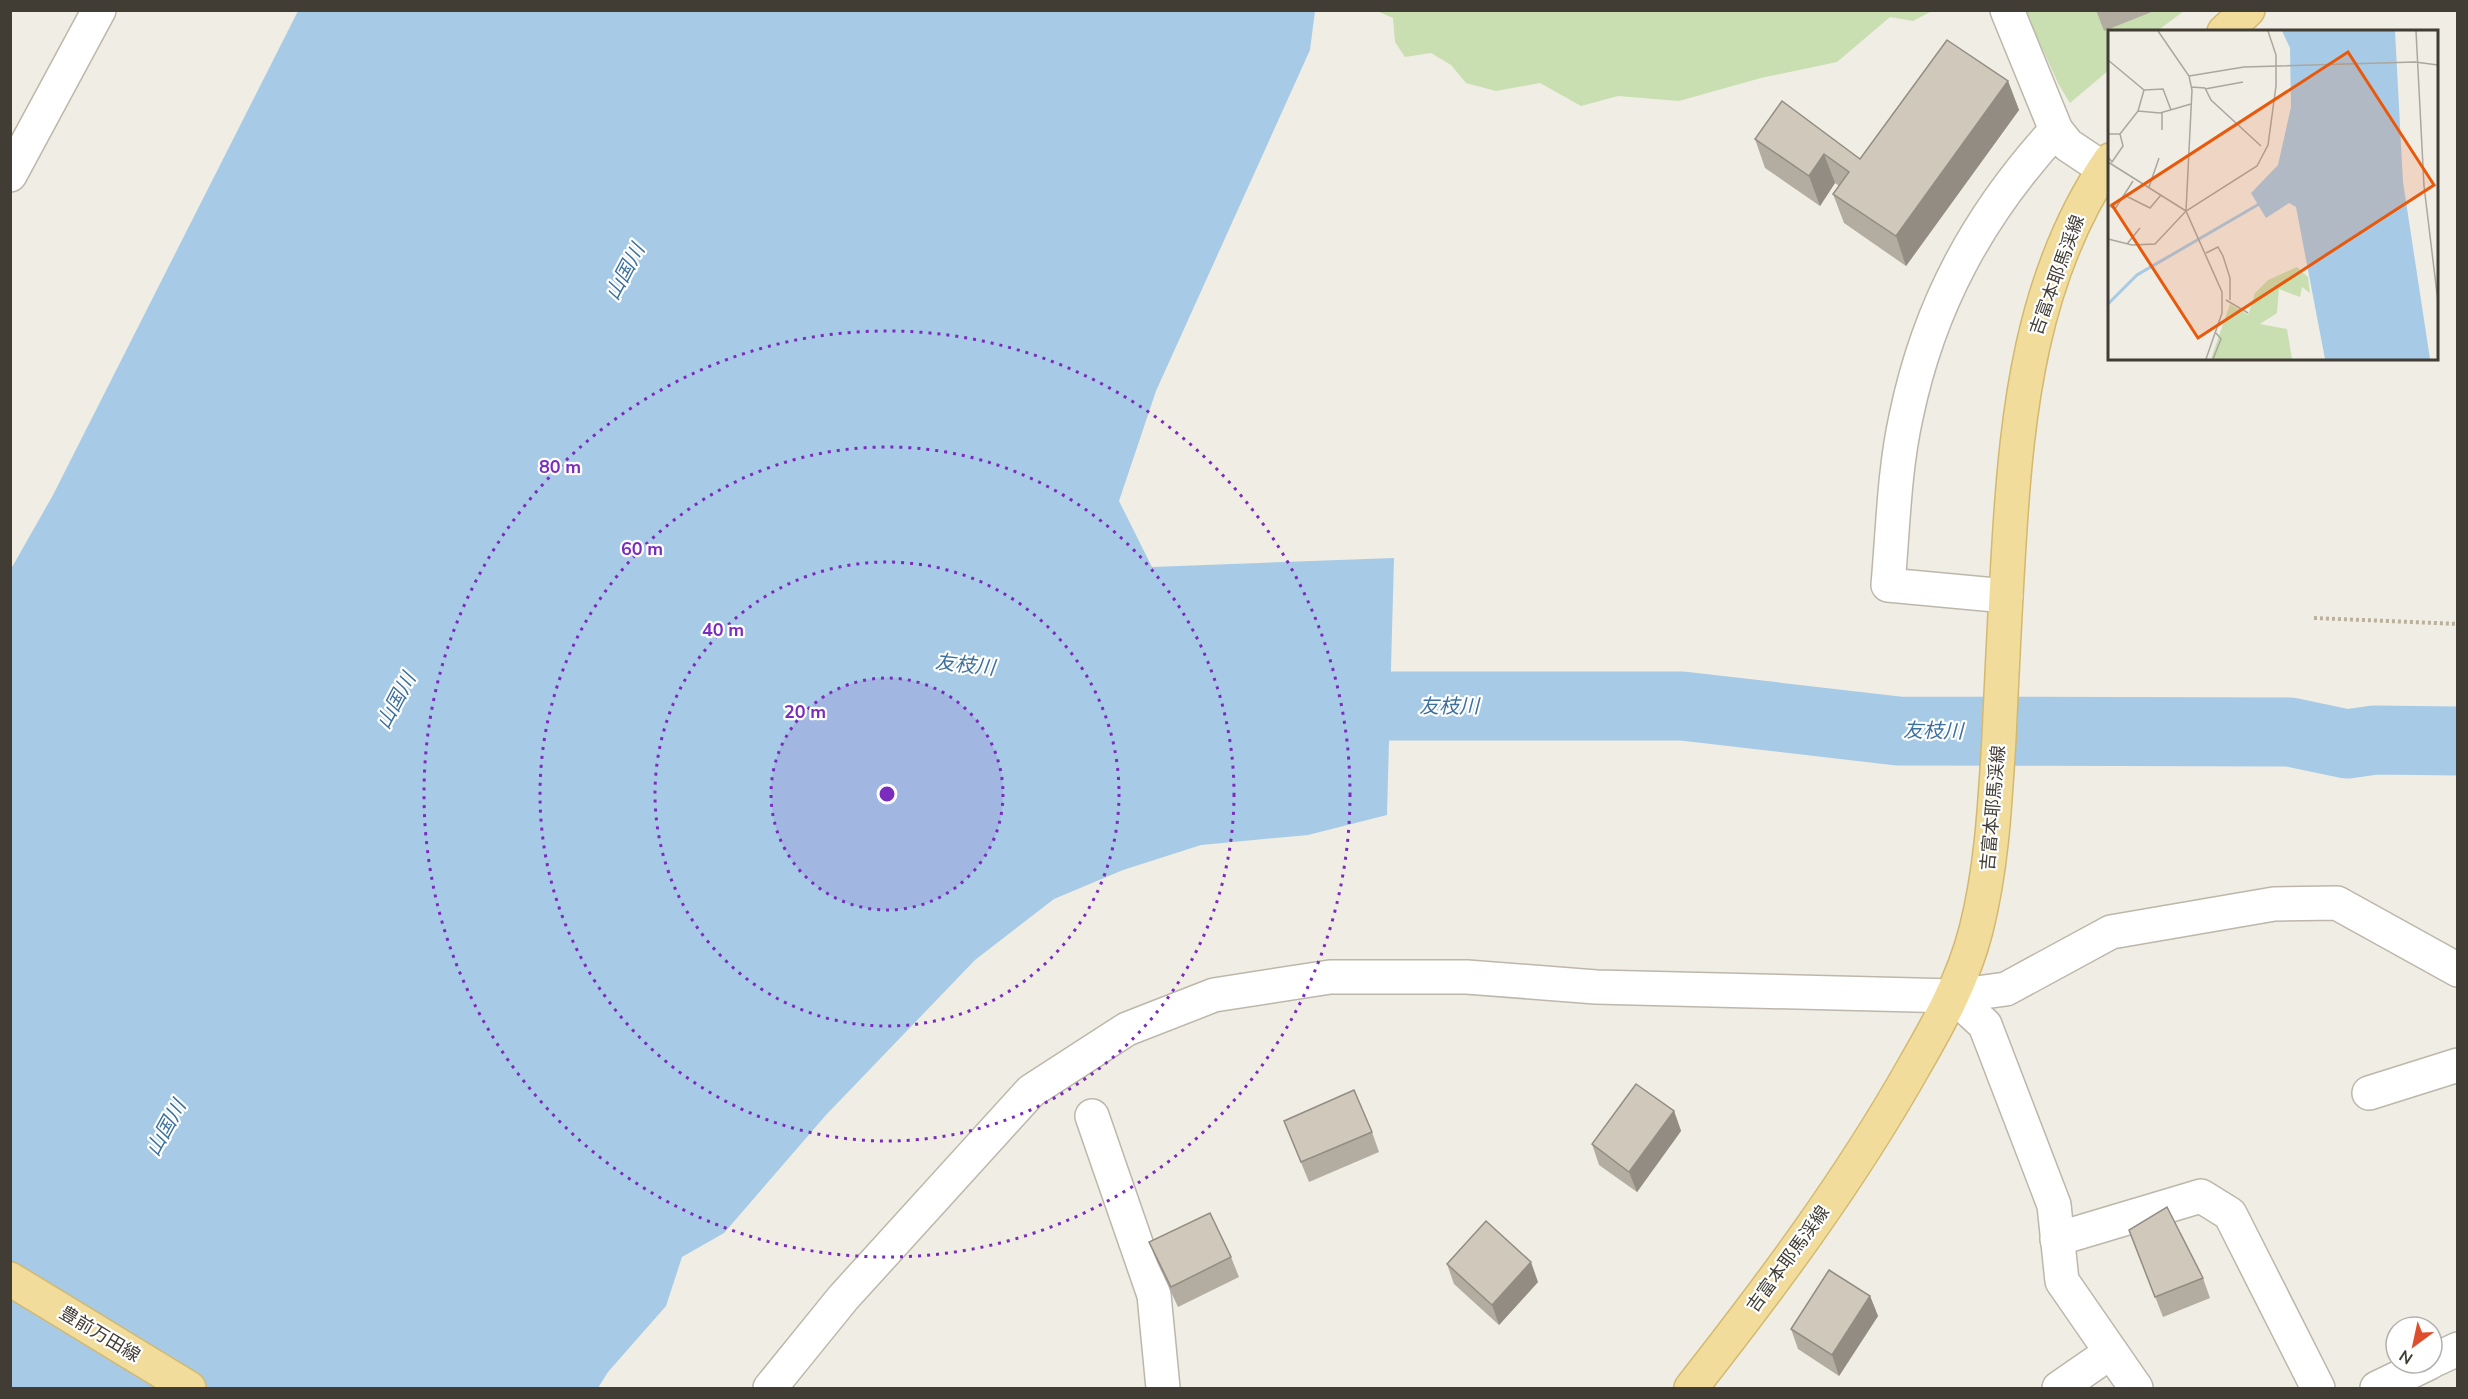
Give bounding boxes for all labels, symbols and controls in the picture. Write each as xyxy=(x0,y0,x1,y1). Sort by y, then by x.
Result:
inset map xyxy=(2108,30,2438,360)
street label: 吉富本耶馬渓線 xyxy=(2024,212,2090,338)
water label: 山国川 xyxy=(599,237,652,305)
text: 80 m xyxy=(539,455,581,479)
text: 60 m xyxy=(621,537,663,561)
text: 40 m xyxy=(702,618,744,642)
water label: 友枝川 xyxy=(934,648,998,682)
water label: 山国川 xyxy=(370,666,423,734)
water label: 友枝川 xyxy=(1419,693,1481,720)
text: 20 m xyxy=(784,700,826,724)
water label: 友枝川 xyxy=(1903,717,1965,745)
street label: 吉富本耶馬渓線 xyxy=(1976,744,2010,872)
centre of rings xyxy=(877,784,897,804)
water label: 山国川 xyxy=(140,1093,193,1161)
street label: 吉富本耶馬渓線 xyxy=(1741,1201,1835,1317)
street label: 豊前万田線 xyxy=(55,1301,145,1367)
north arrow xyxy=(2384,1315,2444,1375)
text: N xyxy=(2395,1344,2417,1369)

